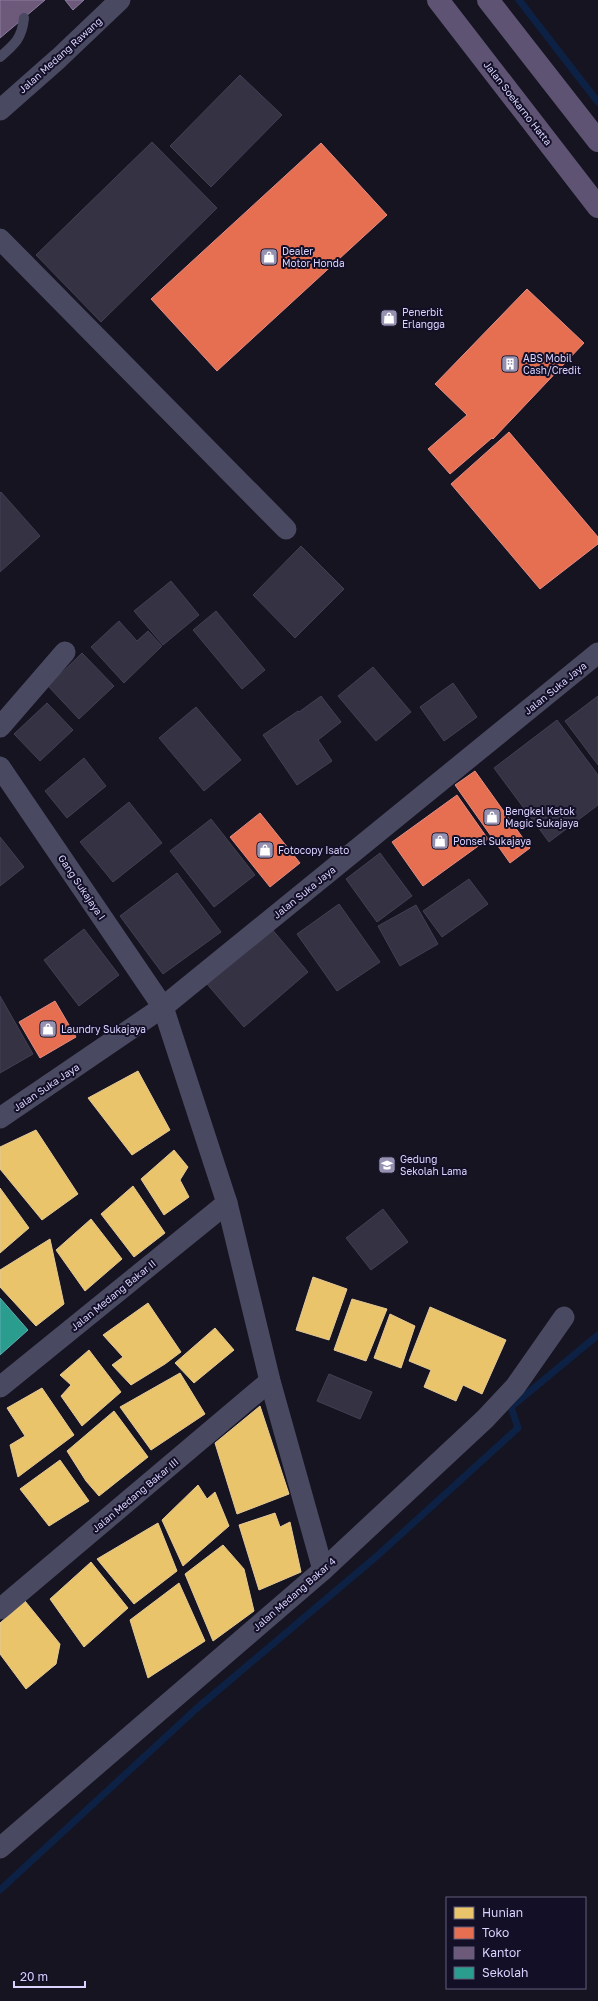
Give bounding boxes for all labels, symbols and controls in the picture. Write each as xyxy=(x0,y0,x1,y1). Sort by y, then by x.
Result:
street label: Jalan Medang Rawang xyxy=(16,14,104,96)
street label: Jalan Soekarno Hatta xyxy=(481,59,555,147)
place label: Dealer Motor Honda xyxy=(282,245,345,269)
shop icon: Dealer Motor Honda xyxy=(259,247,279,267)
place label: Penerbit Erlangga xyxy=(402,306,445,330)
shop icon: Penerbit Erlangga xyxy=(379,308,399,328)
place label: ABS Mobil Cash/Credit xyxy=(523,352,581,376)
building icon: ABS Mobil Cash/Credit xyxy=(500,354,520,374)
street label: Jalan Suka Jaya xyxy=(521,659,589,717)
place label: Bengkel Ketok Magic Sukajaya xyxy=(505,805,579,829)
shop icon: Bengkel Ketok Magic Sukajaya xyxy=(482,807,502,827)
shop icon: Ponsel Sukajaya xyxy=(430,831,450,851)
place label: Ponsel Sukajaya xyxy=(453,835,531,847)
shop icon: Fotocopy Isato xyxy=(255,840,275,860)
place label: Fotocopy Isato xyxy=(278,844,349,856)
street label: Gang Sukajaya I xyxy=(56,852,108,922)
street label: Jalan Suka Jaya xyxy=(270,863,338,921)
shop icon: Laundry Sukajaya xyxy=(38,1019,58,1039)
place label: Laundry Sukajaya xyxy=(61,1023,146,1035)
street label: Jalan Suka Jaya xyxy=(11,1061,81,1113)
place label: Gedung Sekolah Lama xyxy=(400,1153,467,1177)
school or university icon: Gedung Sekolah Lama xyxy=(377,1155,397,1175)
street label: Jalan Medang Bakar II xyxy=(68,1257,158,1333)
street label: Jalan Medang Bakar III xyxy=(89,1455,181,1535)
street label: Jalan Medang Bakar 4 xyxy=(250,1555,338,1633)
legend xyxy=(446,1897,586,1989)
text: Hunian xyxy=(482,1905,523,1920)
text: Toko xyxy=(482,1925,509,1940)
text: Kantor xyxy=(482,1945,521,1960)
scale bar xyxy=(14,1963,85,1989)
text: Sekolah xyxy=(482,1965,528,1980)
text: 20 m xyxy=(20,1969,48,1984)

